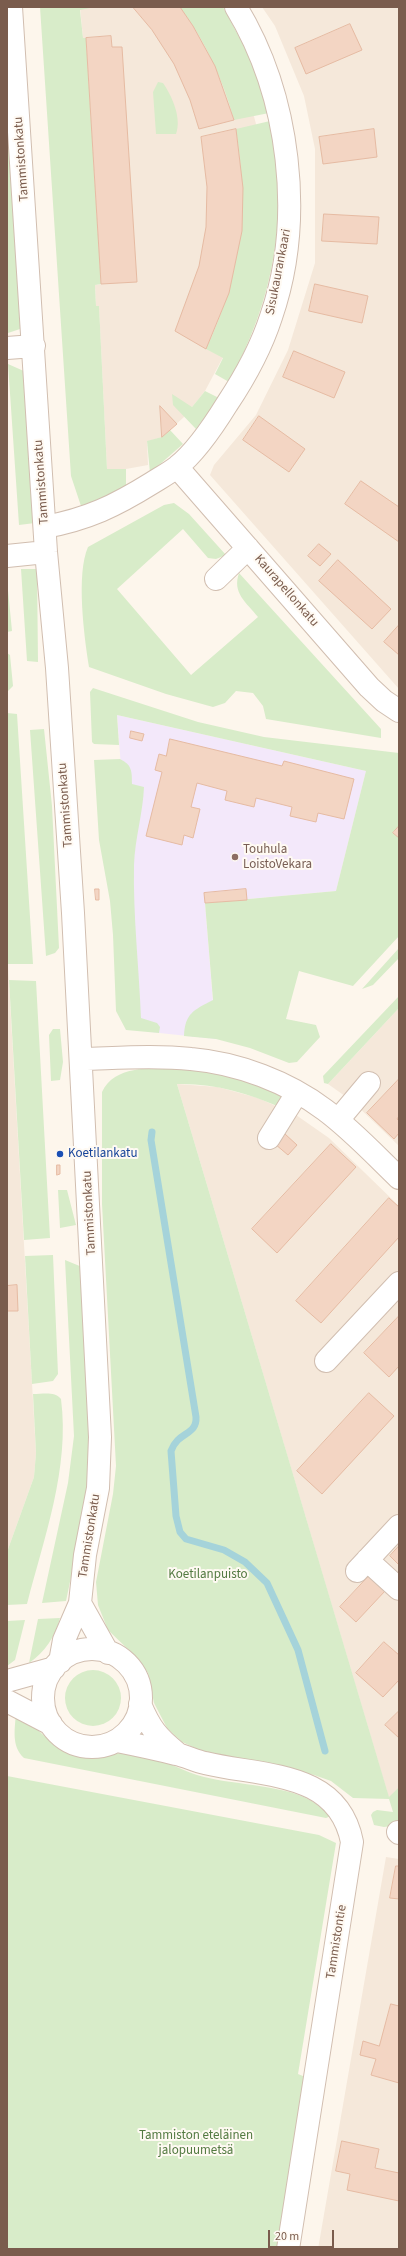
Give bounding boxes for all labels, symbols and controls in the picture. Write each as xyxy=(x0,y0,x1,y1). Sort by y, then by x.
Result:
street label: Tammistonkatu xyxy=(11,116,33,202)
street label: Sisukaurankaari xyxy=(263,228,295,316)
street label: Tammistonkatu xyxy=(31,439,53,525)
street label: Kaurapellonkatu xyxy=(250,552,322,630)
street label: Tammistonkatu xyxy=(55,762,77,848)
place label: Touhula LoistoVekara xyxy=(243,842,312,873)
marker: Touhula LoistoVekara xyxy=(230,852,240,862)
place label: Koetilankatu xyxy=(68,1146,138,1162)
marker: Koetilankatu xyxy=(55,1149,65,1159)
street label: Tammistonkatu xyxy=(80,1170,100,1256)
street label: Tammistonkatu xyxy=(76,1493,104,1579)
park label: Koetilanpuisto xyxy=(168,1567,248,1583)
street label: Tammistontie xyxy=(323,1904,351,1980)
park label: Tammiston eteläinen jalopuumetsä xyxy=(139,2128,253,2159)
scale bar xyxy=(270,2222,336,2248)
text: 20 m xyxy=(275,2228,299,2245)

